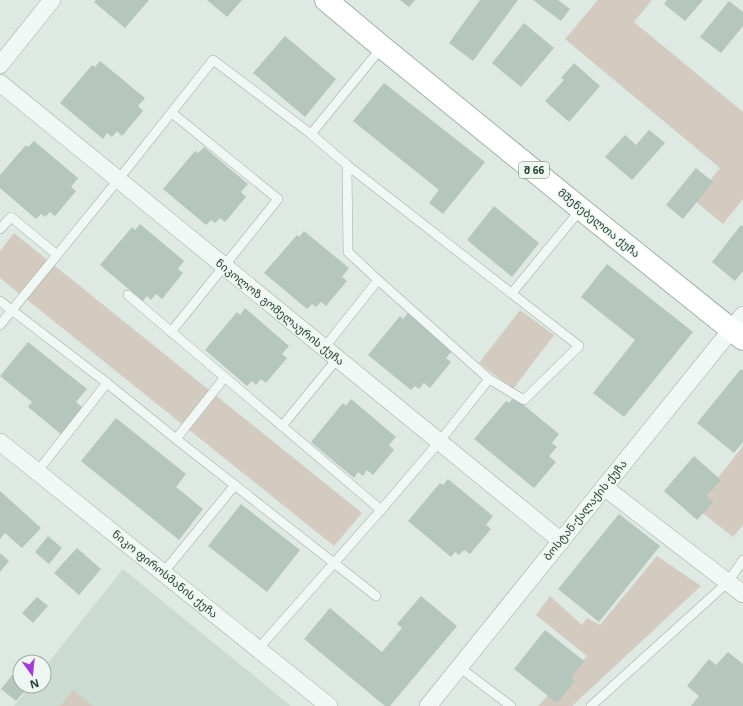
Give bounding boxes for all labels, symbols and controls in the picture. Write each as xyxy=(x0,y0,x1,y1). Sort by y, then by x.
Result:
road number: შ 66 xyxy=(519,162,549,178)
street label: მშენებელთა ქუჩა xyxy=(555,185,644,260)
street label: ნიკოლოზ გომელაურის ქუჩა xyxy=(213,255,348,368)
street label: ბოსტან-ქალაქის ქუჩა xyxy=(539,456,630,563)
street label: ნიკო ფიროსმანის ქუჩა xyxy=(109,526,221,621)
north arrow xyxy=(12,654,52,694)
text: N xyxy=(28,676,41,693)

